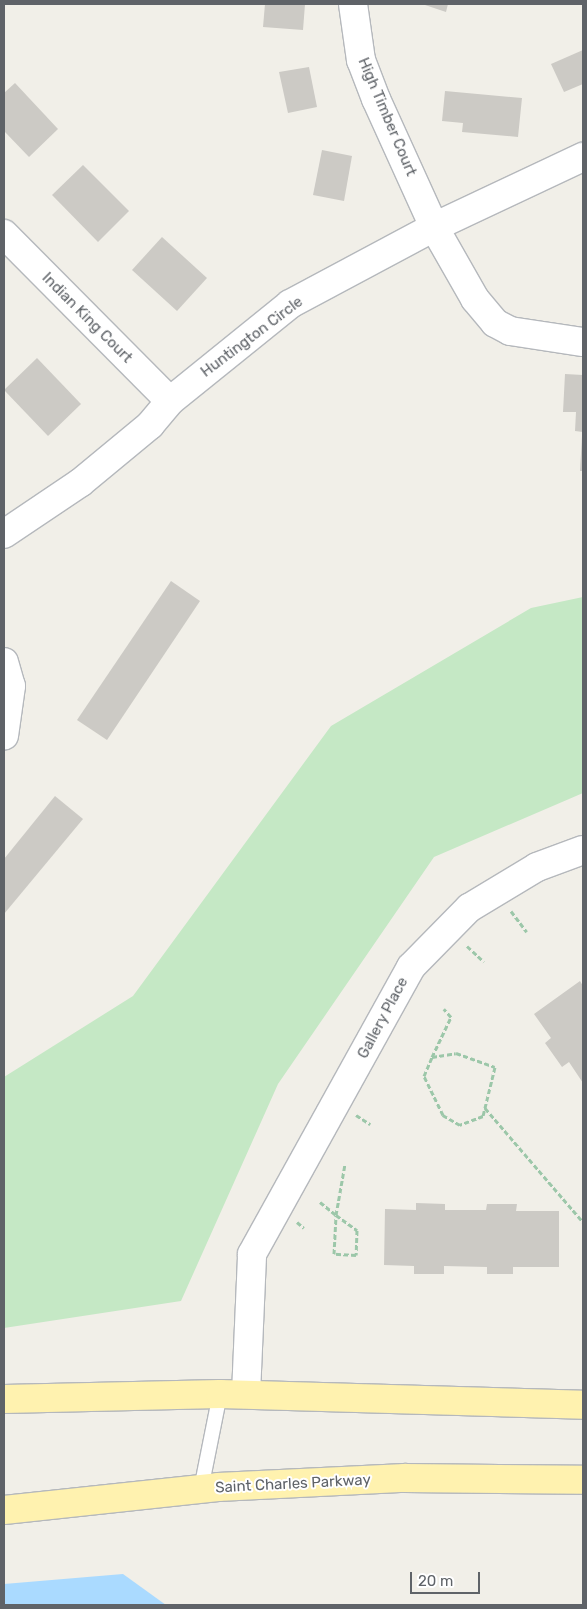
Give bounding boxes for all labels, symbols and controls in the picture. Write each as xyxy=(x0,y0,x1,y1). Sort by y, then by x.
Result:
street label: High Timber Court xyxy=(354,55,420,179)
street label: Indian King Court xyxy=(38,269,136,367)
street label: Huntington Circle xyxy=(197,293,307,381)
street label: Gallery Place xyxy=(354,974,412,1062)
street label: Saint Charles Parkway xyxy=(215,1471,371,1497)
scale bar xyxy=(412,1562,482,1594)
text: 20 m xyxy=(418,1572,453,1590)

